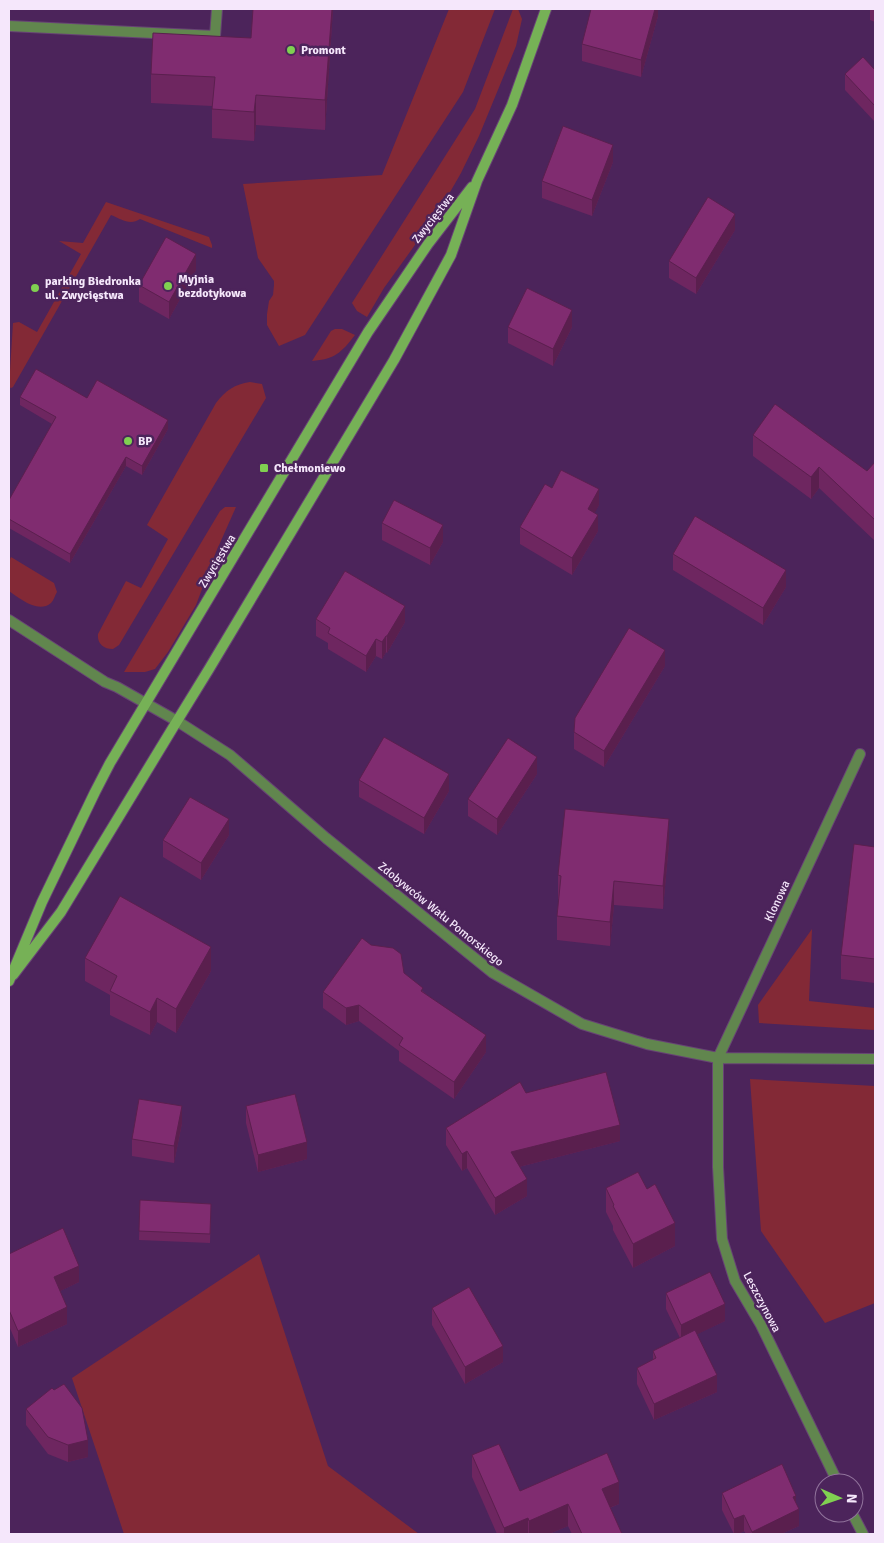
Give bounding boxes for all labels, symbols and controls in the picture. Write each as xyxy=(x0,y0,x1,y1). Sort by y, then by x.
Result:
place label: Promont xyxy=(301,43,346,58)
marker: Promont xyxy=(285,44,297,56)
street label: Zwycięstwa xyxy=(409,190,458,246)
place label: Myjnia bezdotykowa xyxy=(178,272,247,301)
place label: parking Biedronka ul. Zwycięstwa xyxy=(45,274,141,303)
marker: Myjnia bezdotykowa xyxy=(162,280,174,292)
marker: parking Biedronka ul. Zwycięstwa xyxy=(29,282,41,294)
place label: BP xyxy=(138,434,152,449)
marker: BP xyxy=(122,435,134,447)
place label: Chełmoniewo xyxy=(274,461,345,476)
marker: Chełmoniewo xyxy=(258,462,270,474)
street label: Zwycięstwa xyxy=(196,532,239,591)
street label: Zdobywców Wału Pomorskiego xyxy=(375,859,507,970)
street label: Klonowa xyxy=(761,878,794,924)
street label: Leszczynowa xyxy=(739,1269,784,1335)
north arrow xyxy=(814,1473,864,1523)
text: N xyxy=(843,1493,860,1504)

